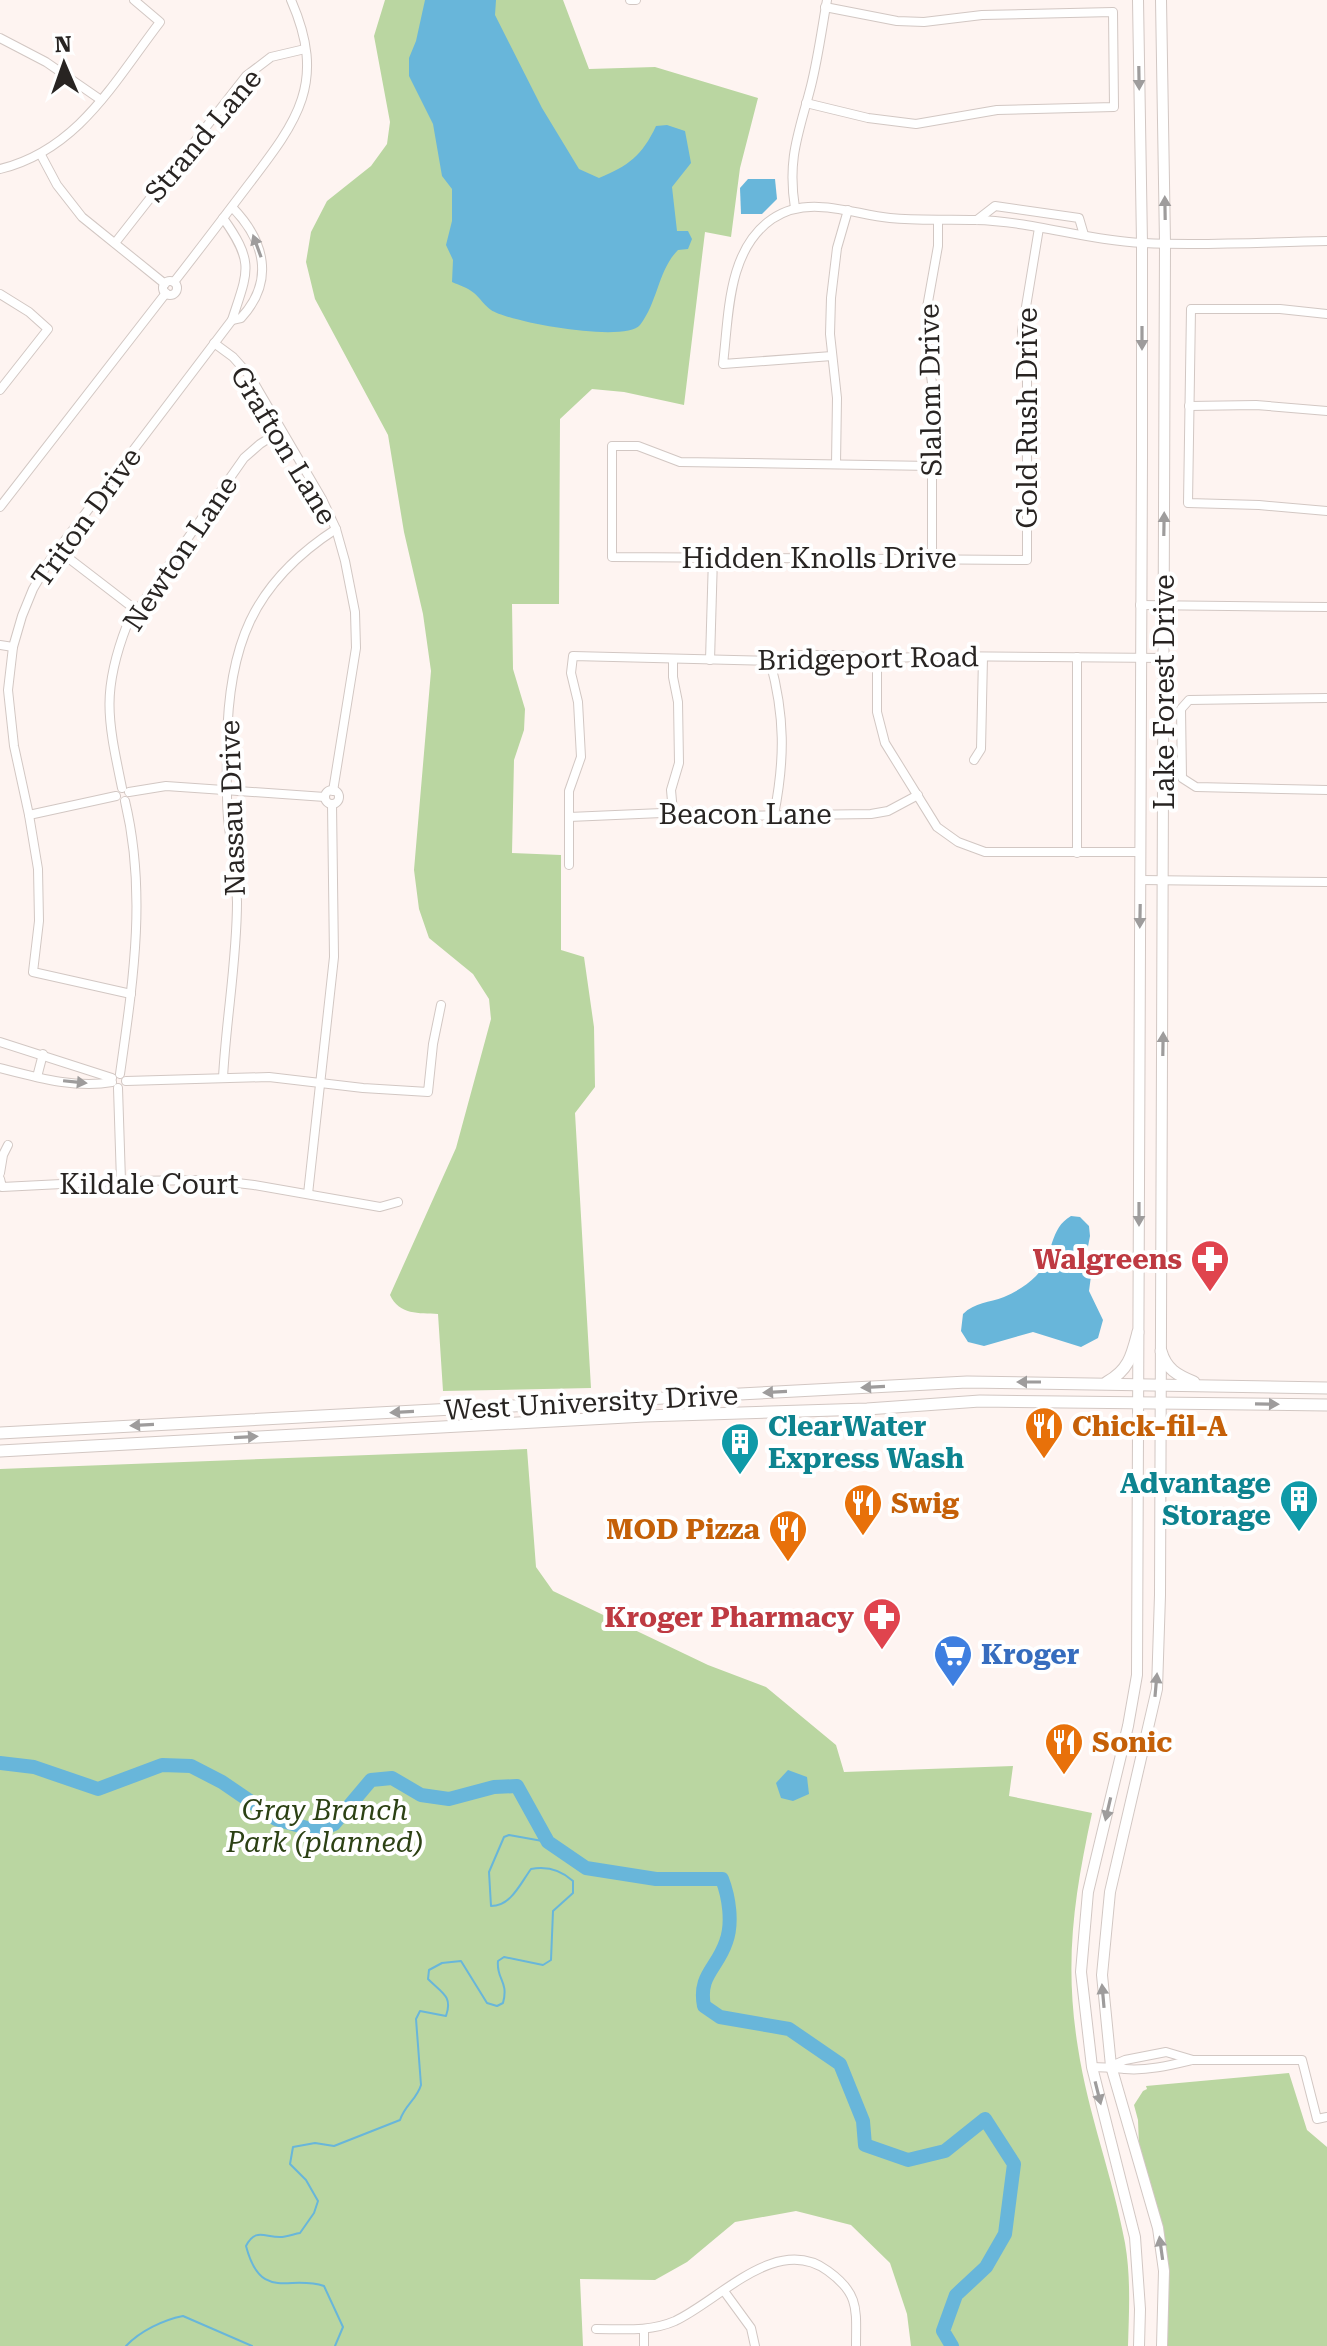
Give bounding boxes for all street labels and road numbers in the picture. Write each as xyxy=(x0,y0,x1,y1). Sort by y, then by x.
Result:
street label: Strand Lane xyxy=(138,62,269,209)
street label: Slalom Drive xyxy=(912,303,949,477)
street label: Gold Rush Drive xyxy=(1011,307,1044,529)
street label: Grafton Lane xyxy=(223,360,344,530)
street label: Triton Drive xyxy=(25,441,148,594)
street label: Newton Lane xyxy=(116,469,244,637)
street label: Hidden Knolls Drive xyxy=(681,542,957,575)
street label: Lake Forest Drive xyxy=(1148,574,1181,810)
street label: Bridgeport Road xyxy=(757,640,979,677)
street label: Nassau Drive xyxy=(213,719,252,897)
street label: Beacon Lane xyxy=(658,798,832,831)
street label: Kildale Court xyxy=(59,1168,239,1201)
street label: West University Drive xyxy=(443,1378,739,1427)

